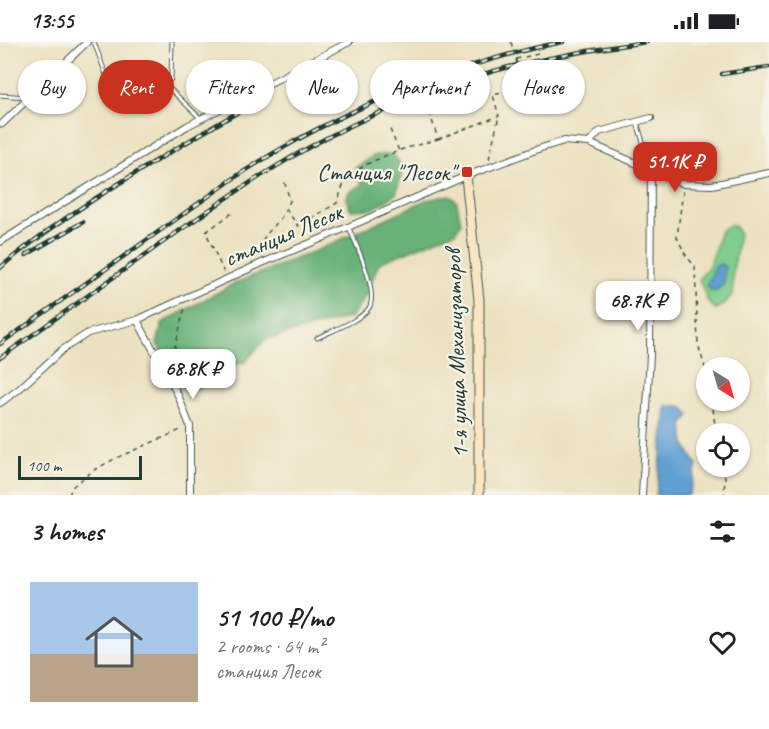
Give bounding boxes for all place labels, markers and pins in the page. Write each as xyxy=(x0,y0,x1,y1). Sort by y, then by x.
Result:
pin: 51.1K ₽ xyxy=(620,142,730,193)
place label: Станция "Лесок" xyxy=(317,157,460,187)
marker: Станция "Лесок" xyxy=(460,165,474,179)
pin: 68.7K ₽ xyxy=(583,281,693,332)
pin: 68.8K ₽ xyxy=(138,349,248,400)

